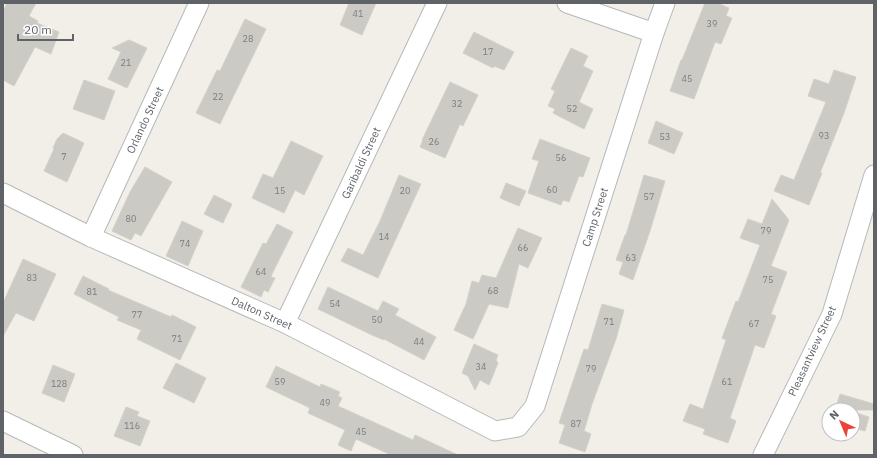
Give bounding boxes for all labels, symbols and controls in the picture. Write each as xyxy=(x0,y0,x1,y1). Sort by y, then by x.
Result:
house number: 41 xyxy=(353,8,363,19)
scale bar xyxy=(18,16,73,42)
house number: 39 xyxy=(707,18,717,29)
text: 20 m xyxy=(24,22,52,37)
house number: 28 xyxy=(243,33,253,44)
house number: 17 xyxy=(483,46,493,57)
house number: 21 xyxy=(121,57,131,68)
house number: 45 xyxy=(682,73,692,84)
street label: Orlando Street xyxy=(123,84,167,156)
house number: 22 xyxy=(213,91,223,102)
house number: 32 xyxy=(452,98,462,109)
house number: 52 xyxy=(567,103,577,114)
street label: Garibaldi Street xyxy=(338,125,384,201)
house number: 93 xyxy=(819,130,829,141)
house number: 53 xyxy=(660,131,670,142)
house number: 26 xyxy=(429,136,439,147)
house number: 7 xyxy=(61,151,67,162)
house number: 56 xyxy=(556,152,566,163)
house number: 60 xyxy=(547,184,557,195)
house number: 15 xyxy=(275,185,285,196)
house number: 20 xyxy=(400,185,410,196)
street label: Camp Street xyxy=(579,185,611,248)
house number: 57 xyxy=(644,191,654,202)
house number: 80 xyxy=(126,213,136,224)
house number: 79 xyxy=(761,225,771,236)
house number: 14 xyxy=(379,231,389,242)
house number: 74 xyxy=(180,238,190,249)
house number: 66 xyxy=(518,242,528,253)
house number: 63 xyxy=(626,252,636,263)
house number: 64 xyxy=(256,266,266,277)
house number: 83 xyxy=(27,272,37,283)
house number: 75 xyxy=(763,274,773,285)
house number: 68 xyxy=(488,285,498,296)
house number: 81 xyxy=(87,286,97,297)
street label: Dalton Street xyxy=(229,293,295,333)
house number: 54 xyxy=(330,298,340,309)
street label: Pleasantview Street xyxy=(785,303,839,398)
house number: 77 xyxy=(132,309,142,320)
house number: 50 xyxy=(372,314,382,325)
house number: 71 xyxy=(604,316,614,327)
house number: 67 xyxy=(749,318,759,329)
house number: 71 xyxy=(172,333,182,344)
house number: 44 xyxy=(414,336,424,347)
house number: 34 xyxy=(476,361,486,372)
house number: 79 xyxy=(586,363,596,374)
house number: 59 xyxy=(275,376,285,387)
house number: 61 xyxy=(722,376,732,387)
house number: 128 xyxy=(51,378,67,389)
house number: 49 xyxy=(320,397,330,408)
north arrow xyxy=(821,402,861,442)
text: N xyxy=(826,407,842,423)
house number: 87 xyxy=(571,418,581,429)
house number: 116 xyxy=(124,420,140,431)
house number: 45 xyxy=(356,426,366,437)

